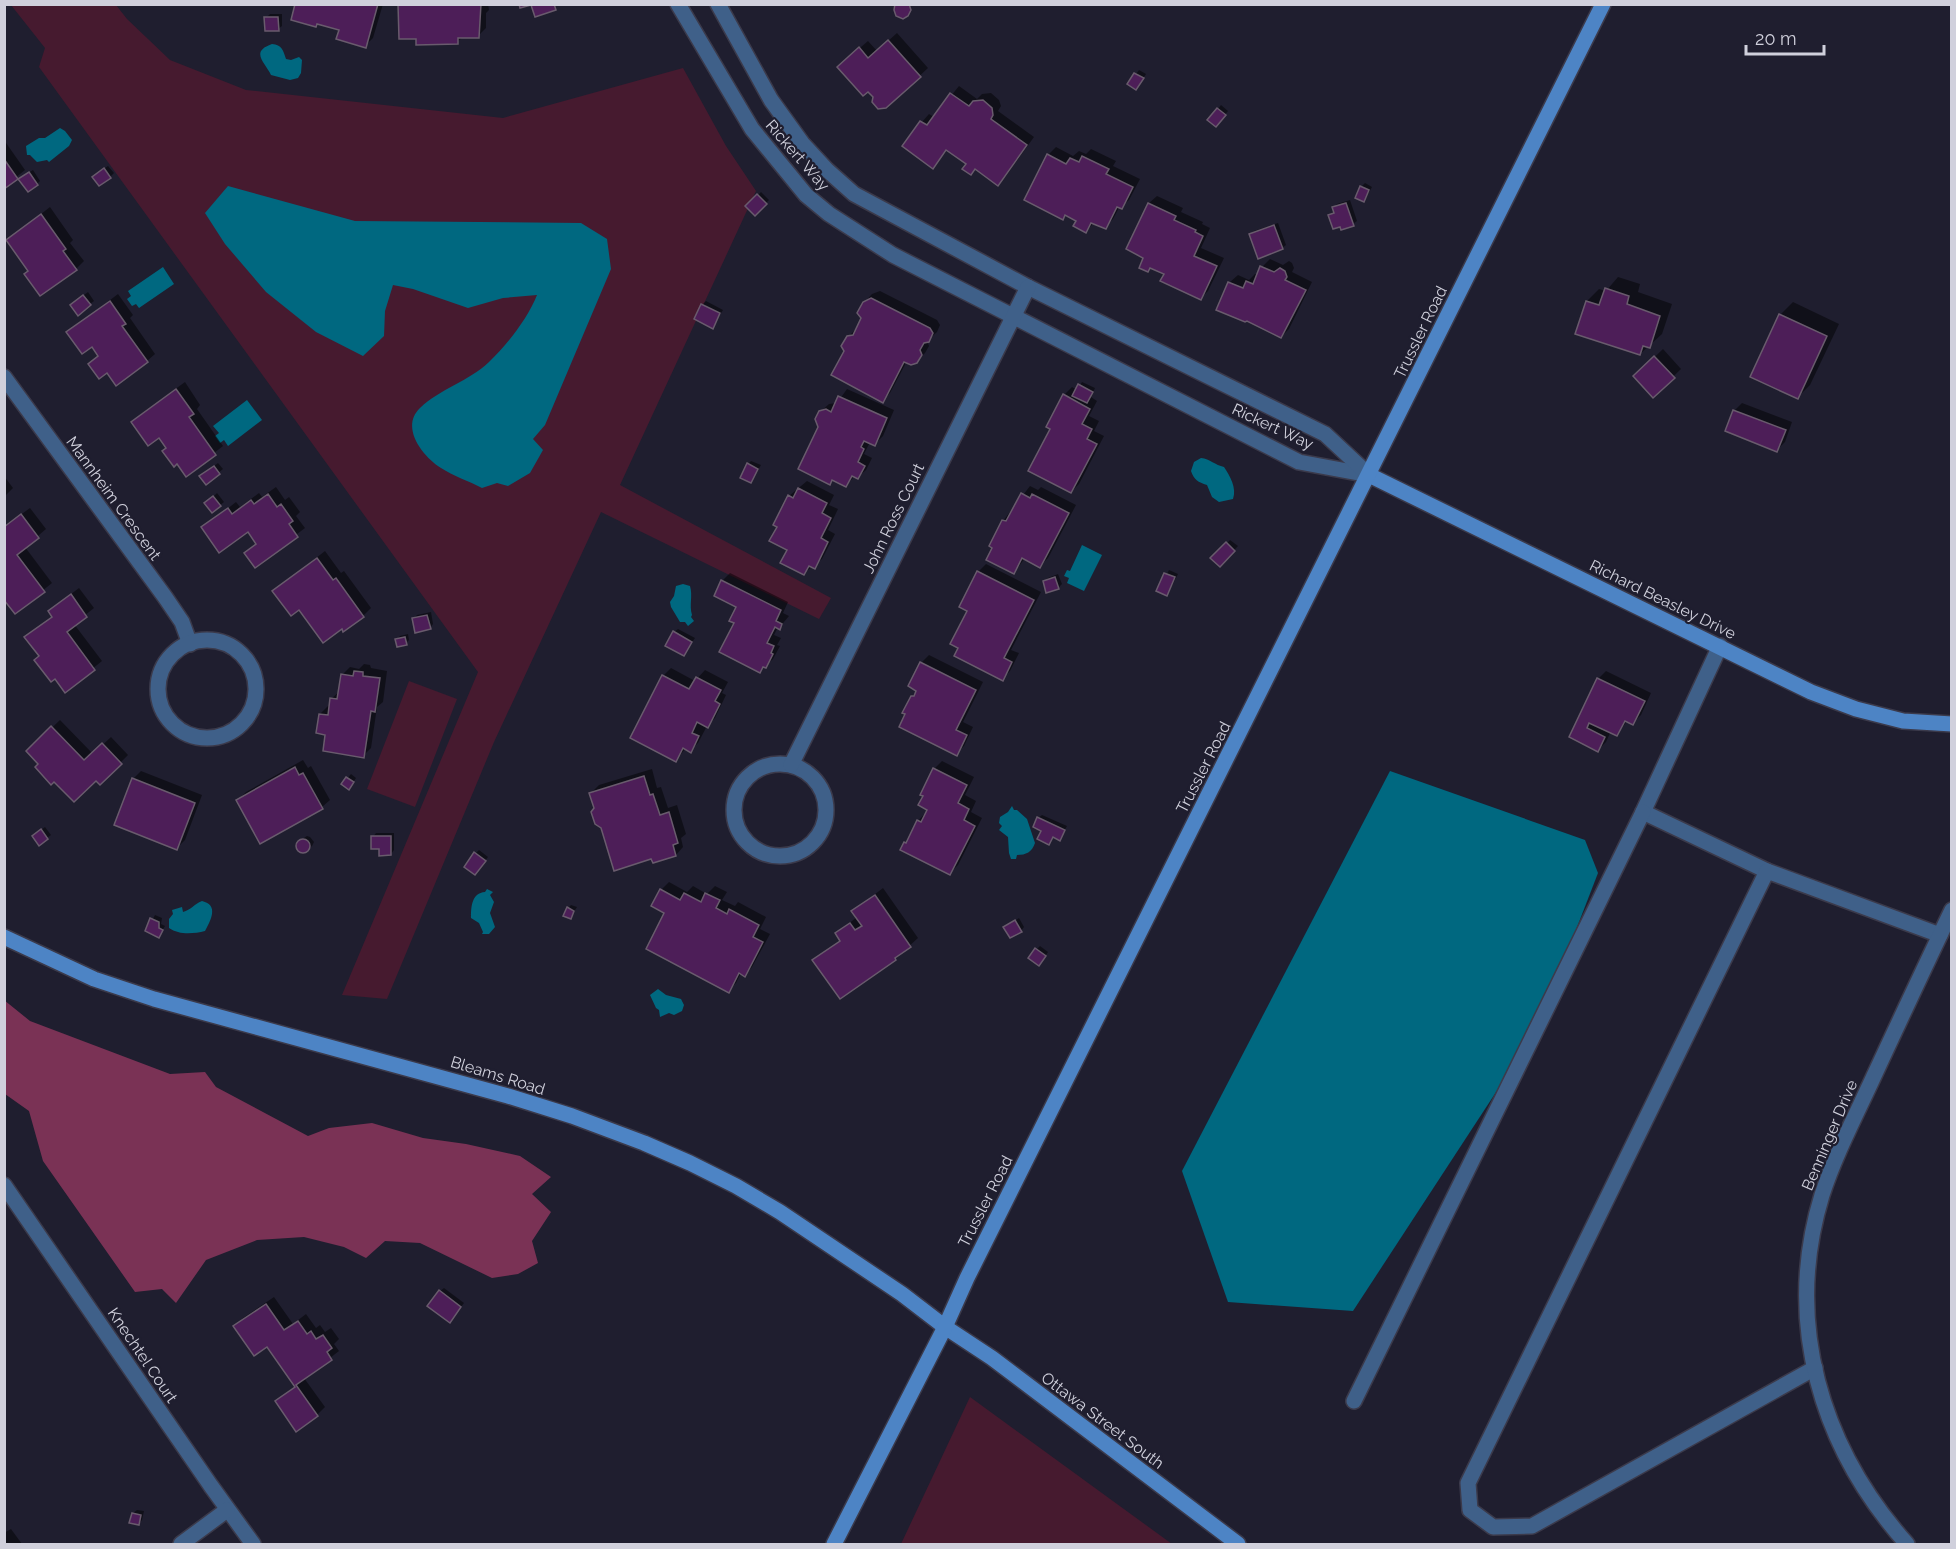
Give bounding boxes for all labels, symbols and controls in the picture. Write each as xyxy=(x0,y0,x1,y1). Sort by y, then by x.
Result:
scale bar xyxy=(1746,18,1824,56)
text: 20 m xyxy=(1755,28,1797,49)
street label: Rickert Way xyxy=(762,116,834,195)
street label: Trussler Road xyxy=(1390,283,1451,381)
street label: Rickert Way xyxy=(1229,399,1317,454)
street label: Mannheim Crescent xyxy=(62,433,165,564)
street label: John Ross Court xyxy=(859,460,929,576)
street label: Richard Beasley Drive xyxy=(1586,556,1739,643)
street label: Trussler Road xyxy=(1172,718,1235,816)
street label: Bleams Road xyxy=(448,1052,548,1099)
street label: Benninger Drive xyxy=(1798,1077,1861,1193)
street label: Trussler Road xyxy=(954,1152,1017,1250)
street label: Knechtel Court xyxy=(104,1304,182,1407)
street label: Ottawa Street South xyxy=(1038,1368,1168,1473)

